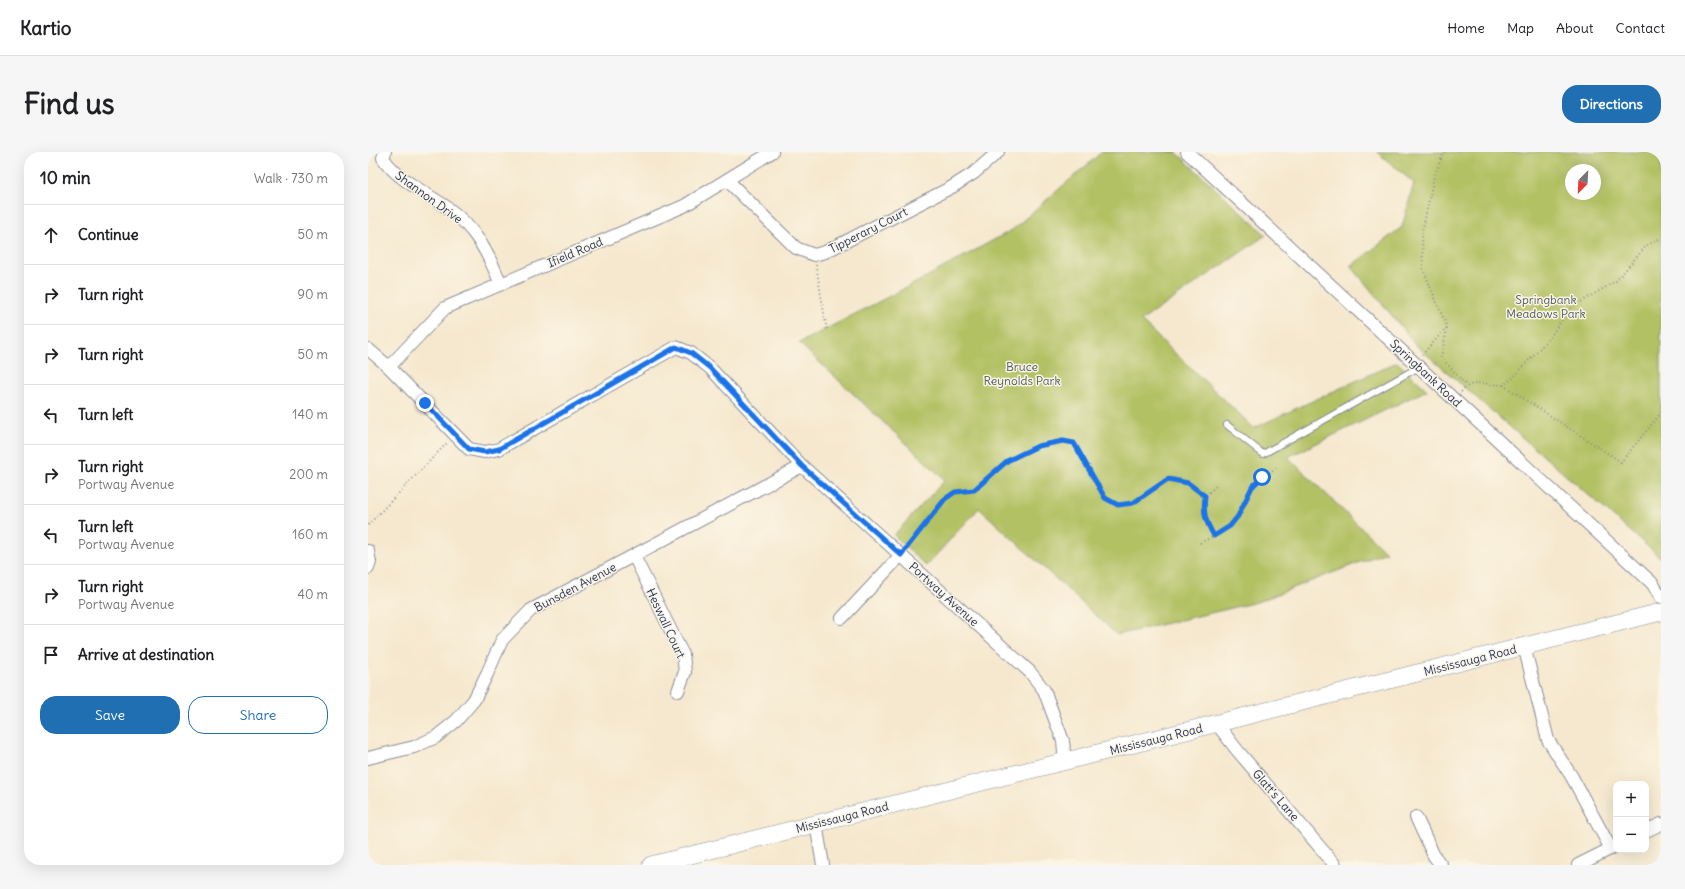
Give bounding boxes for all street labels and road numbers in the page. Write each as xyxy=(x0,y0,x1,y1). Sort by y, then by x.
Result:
street label: Shannon Drive xyxy=(393,168,465,226)
street label: Tipperary Court xyxy=(826,204,910,256)
street label: Ifield Road xyxy=(545,234,605,270)
street label: Springbank Road xyxy=(1387,336,1465,410)
street label: Bunsden Avenue xyxy=(531,559,619,615)
street label: Portway Avenue xyxy=(906,559,982,629)
street label: Heswall Court xyxy=(643,586,689,660)
street label: Mississauga Road xyxy=(1422,641,1518,679)
street label: Mississauga Road xyxy=(1108,720,1204,758)
street label: Glatt's Lane xyxy=(1249,766,1303,824)
street label: Mississauga Road xyxy=(794,798,890,836)

